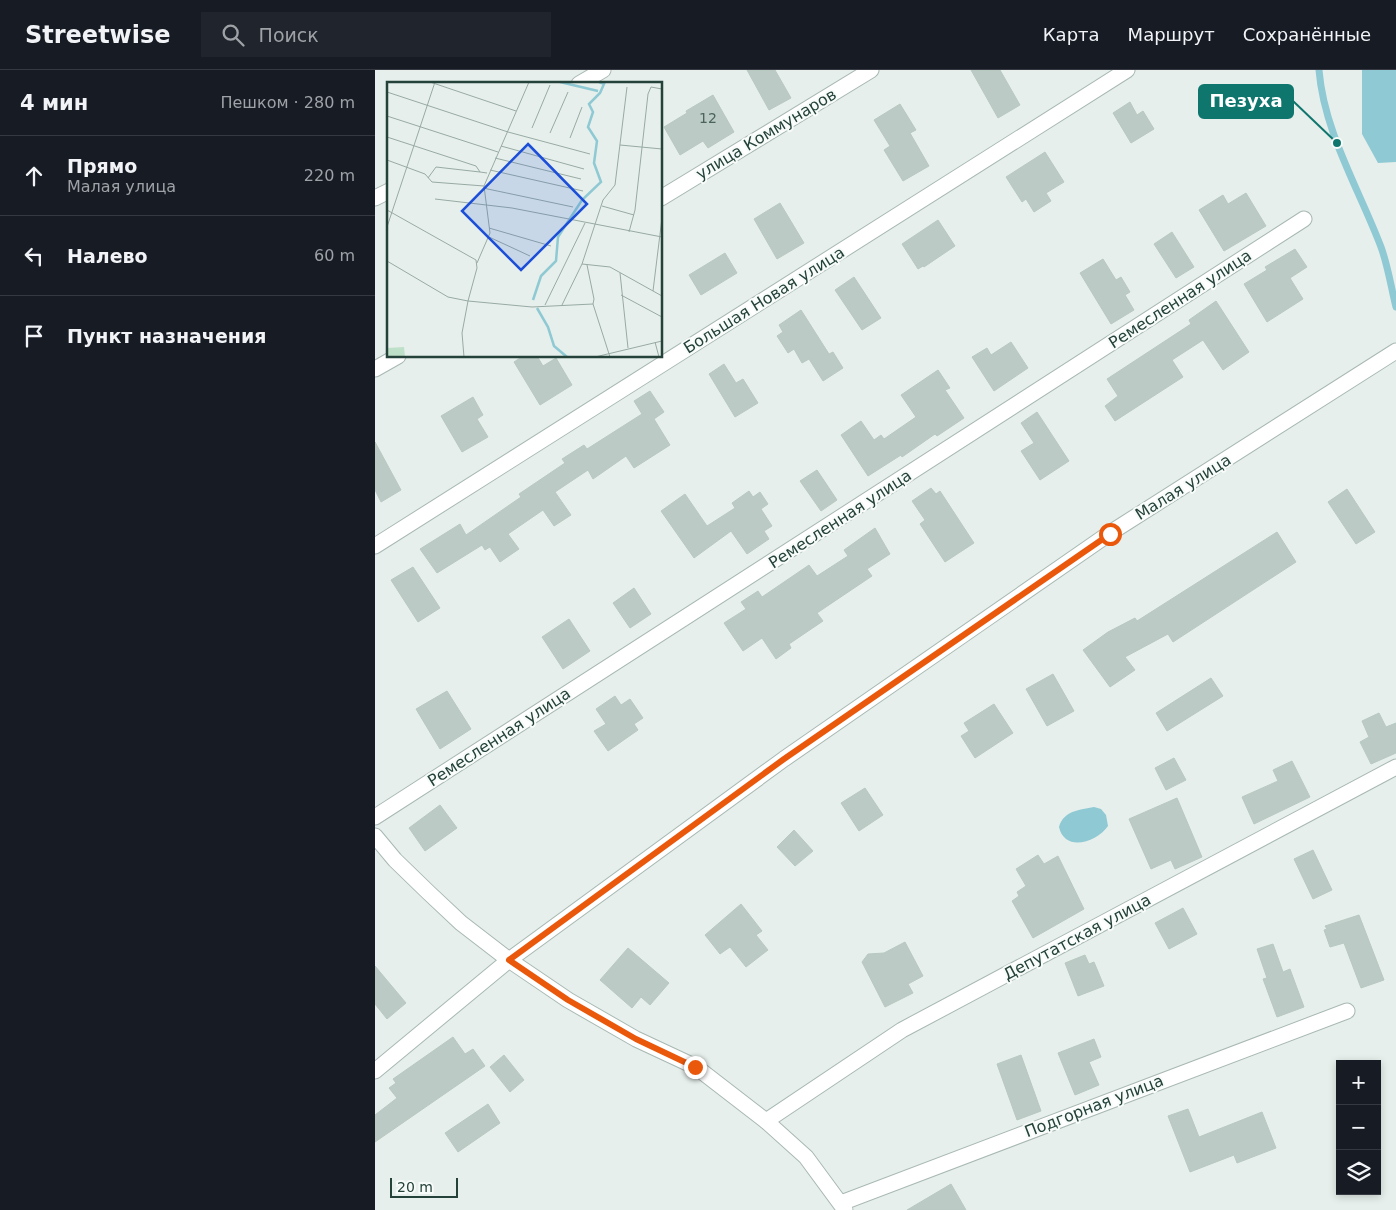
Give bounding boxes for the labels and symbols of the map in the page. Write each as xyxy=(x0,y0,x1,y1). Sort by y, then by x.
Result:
inset map xyxy=(387,82,663,358)
street label: улица Коммунаров xyxy=(692,85,840,183)
callout: Пезуха xyxy=(1199,85,1293,118)
text: Пезуха xyxy=(1209,90,1283,111)
house number: 12 xyxy=(699,110,717,126)
street label: Большая Новая улица xyxy=(680,243,848,357)
street label: Ремесленная улица xyxy=(1105,246,1255,352)
street label: Малая улица xyxy=(1132,450,1234,524)
street label: Ремесленная улица xyxy=(765,466,915,572)
route start xyxy=(1099,523,1122,546)
street label: Ремесленная улица xyxy=(424,684,574,790)
street label: Депутатская улица xyxy=(1000,890,1154,984)
route end xyxy=(684,1056,707,1079)
street label: Подгорная улица xyxy=(1022,1071,1166,1141)
scale bar xyxy=(390,1175,457,1198)

